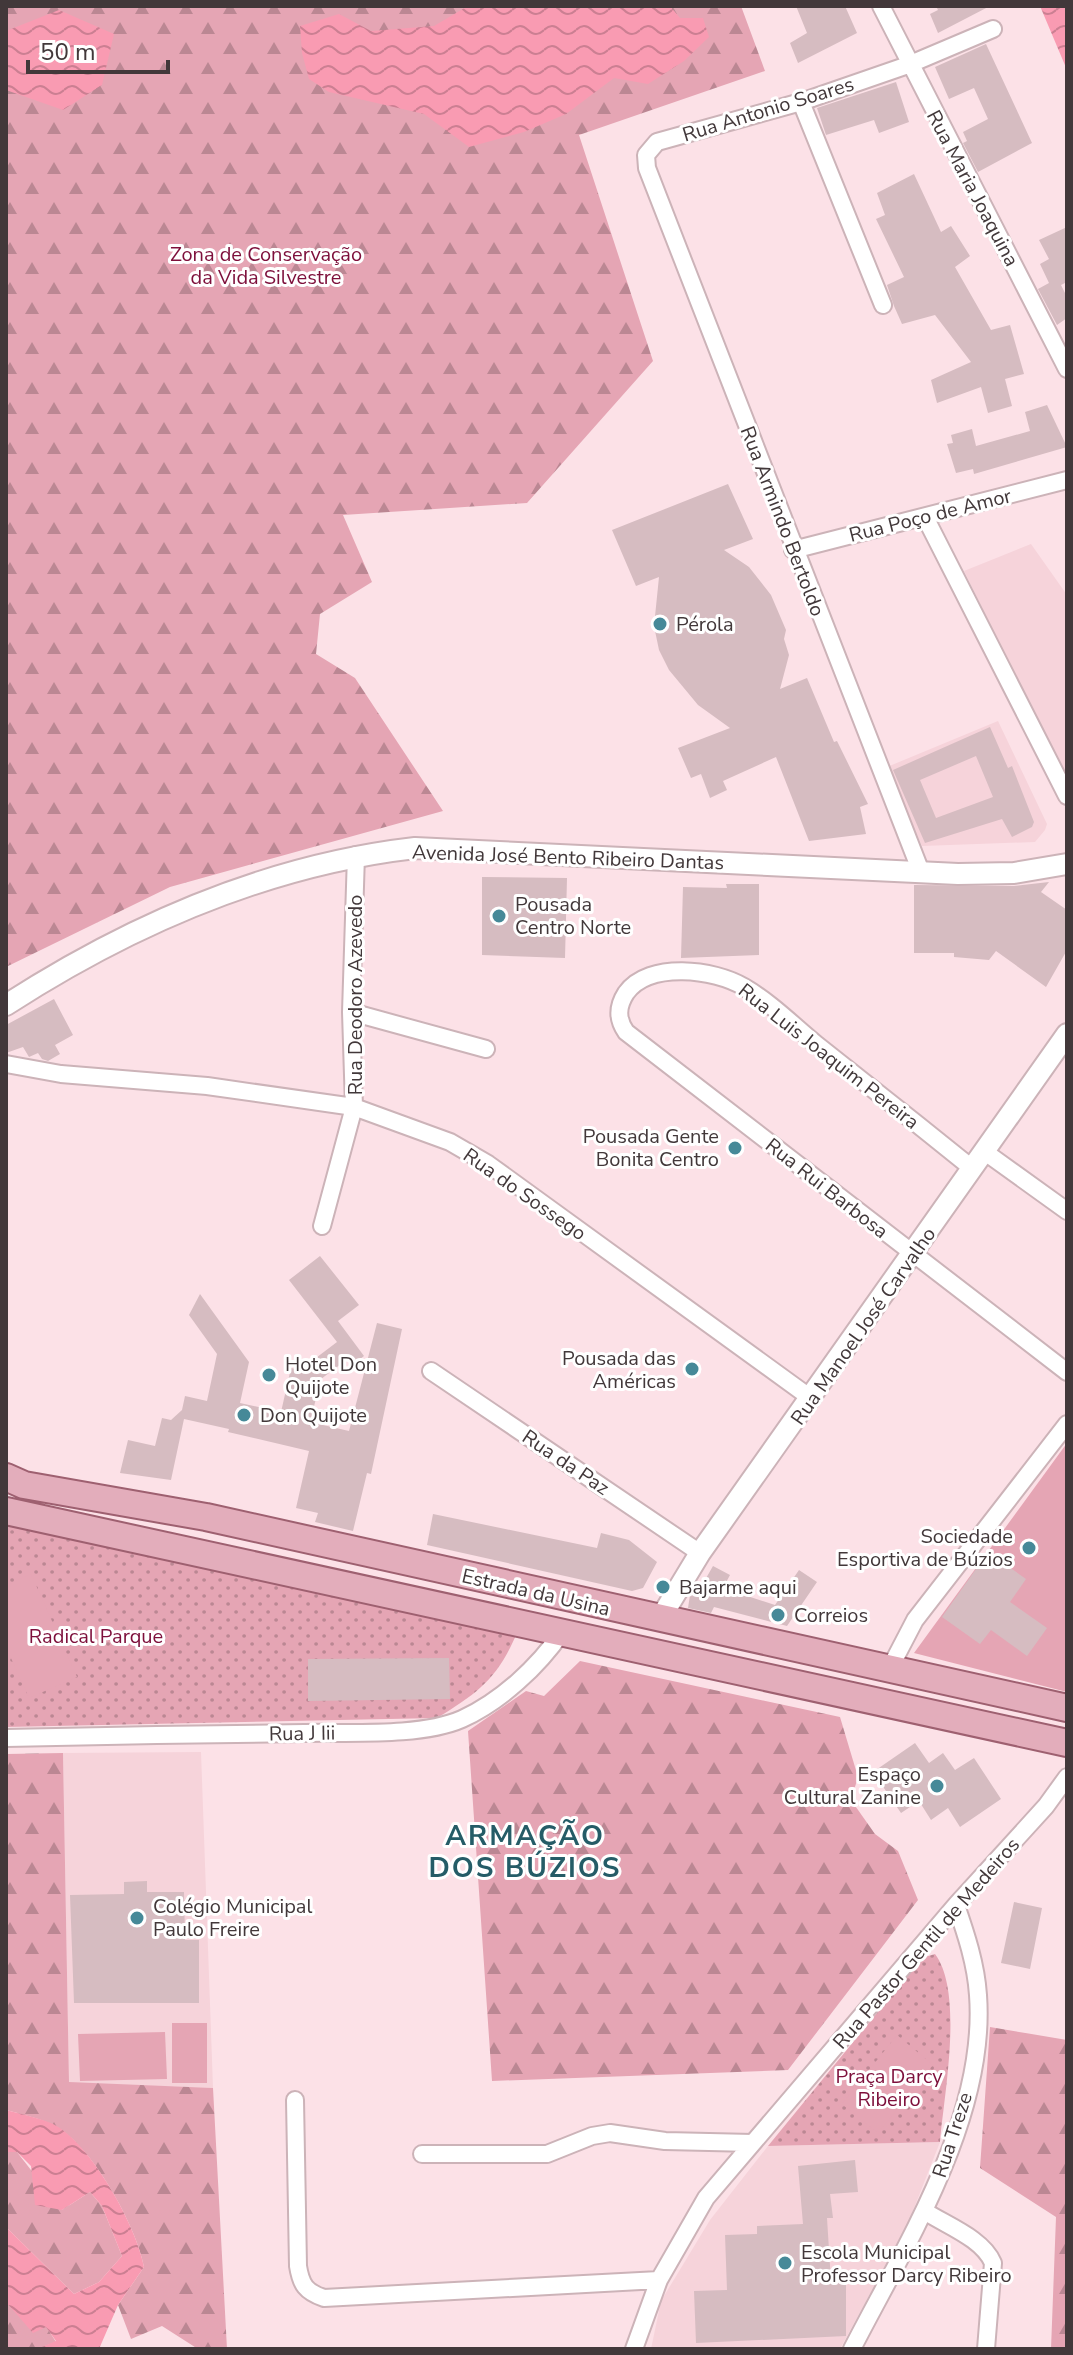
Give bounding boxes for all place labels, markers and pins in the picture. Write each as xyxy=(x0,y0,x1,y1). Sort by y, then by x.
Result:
place label: Pérola xyxy=(676,611,734,638)
marker: Pérola xyxy=(651,615,669,633)
place label: Pousada Centro Norte xyxy=(515,891,631,941)
marker: Pousada Centro Norte xyxy=(490,907,508,925)
place label: Pousada Gente Bonita Centro xyxy=(583,1123,719,1173)
marker: Pousada Gente Bonita Centro xyxy=(726,1139,744,1157)
place label: Pousada das Américas xyxy=(562,1345,676,1395)
place label: Hotel Don Quijote xyxy=(285,1351,377,1401)
marker: Pousada das Américas xyxy=(683,1360,701,1378)
marker: Hotel Don Quijote xyxy=(260,1366,278,1384)
place label: Don Quijote xyxy=(260,1402,367,1429)
marker: Don Quijote xyxy=(235,1406,253,1424)
place label: Sociedade Esportiva de Búzios xyxy=(837,1523,1013,1573)
marker: Sociedade Esportiva de Búzios xyxy=(1020,1539,1038,1557)
place label: Bajarme aqui xyxy=(679,1574,797,1601)
marker: Bajarme aqui xyxy=(654,1578,672,1596)
place label: Correios xyxy=(794,1602,868,1629)
marker: Correios xyxy=(769,1606,787,1624)
place label: Espaço Cultural Zanine xyxy=(784,1761,921,1811)
marker: Espaço Cultural Zanine xyxy=(928,1777,946,1795)
place label: Colégio Municipal Paulo Freire xyxy=(153,1893,312,1943)
marker: Colégio Municipal Paulo Freire xyxy=(128,1909,146,1927)
place label: Escola Municipal Professor Darcy Ribeiro xyxy=(801,2239,1012,2289)
marker: Escola Municipal Professor Darcy Ribeiro xyxy=(776,2254,794,2272)

